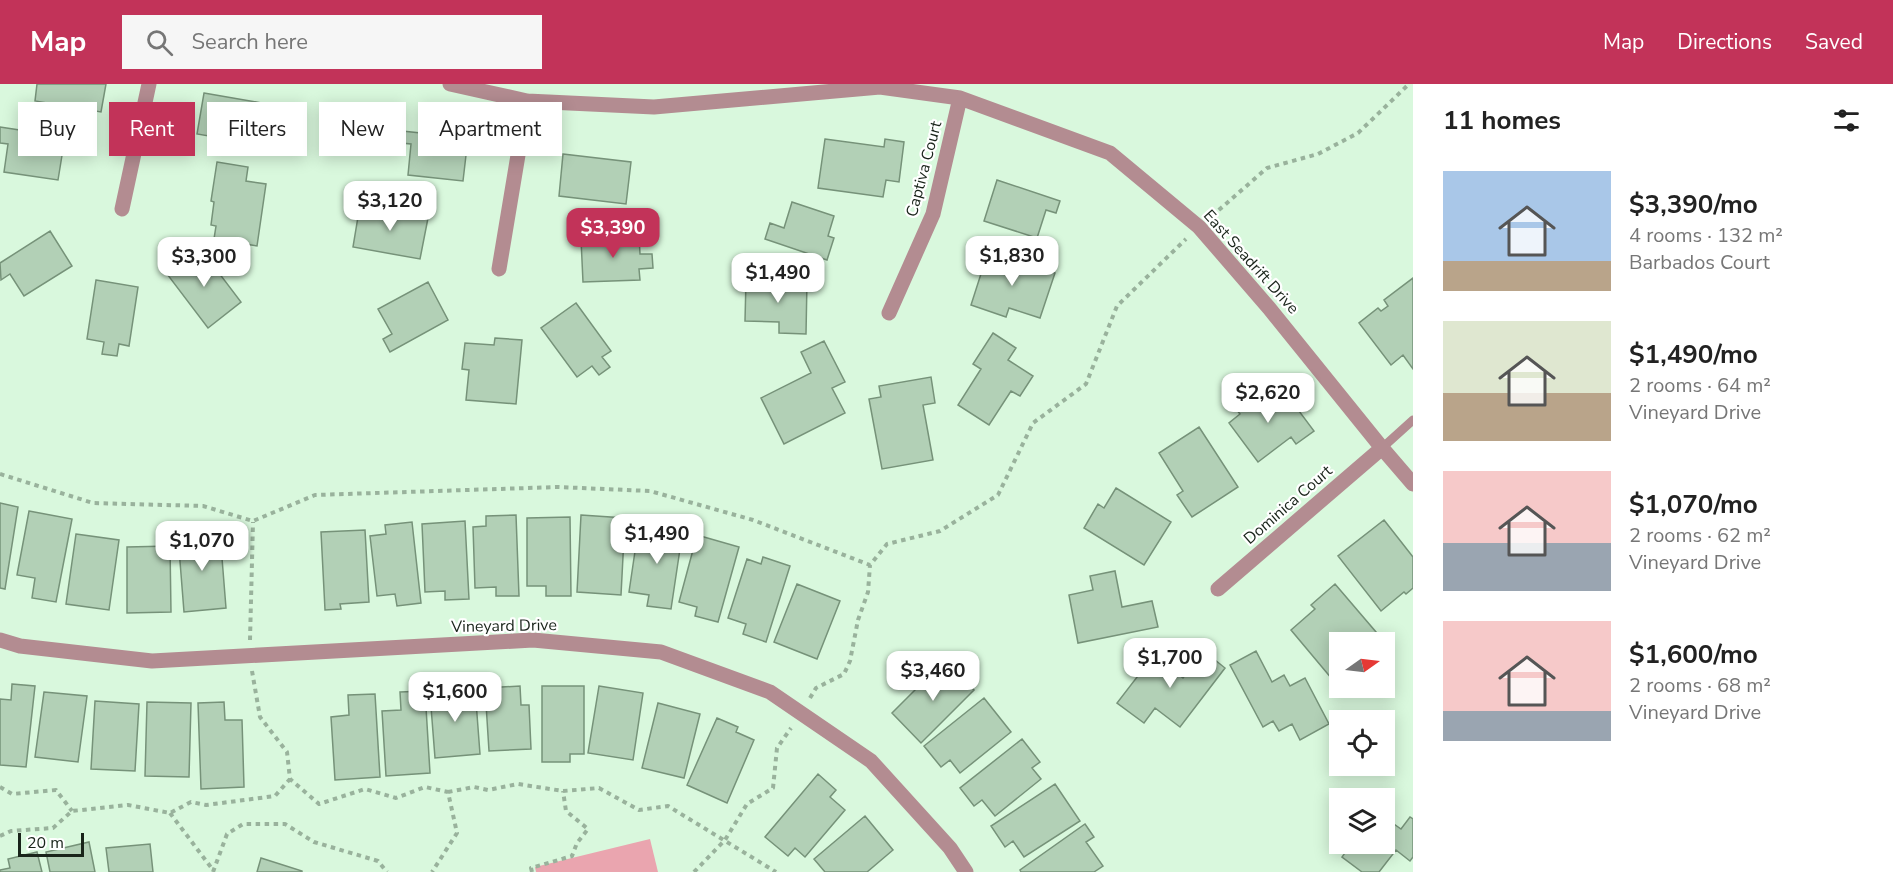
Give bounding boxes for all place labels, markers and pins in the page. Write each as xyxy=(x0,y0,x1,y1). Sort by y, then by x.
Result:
pin: $3,120 xyxy=(341,181,439,232)
pin: $3,390 xyxy=(564,208,662,259)
pin: $1,830 xyxy=(963,236,1061,287)
pin: $3,300 xyxy=(155,237,253,288)
pin: $1,490 xyxy=(729,253,827,304)
pin: $2,620 xyxy=(1219,373,1317,424)
pin: $1,490 xyxy=(608,514,706,565)
pin: $1,070 xyxy=(153,521,251,572)
pin: $1,700 xyxy=(1121,638,1219,689)
pin: $3,460 xyxy=(884,651,982,702)
pin: $1,600 xyxy=(406,672,504,723)

